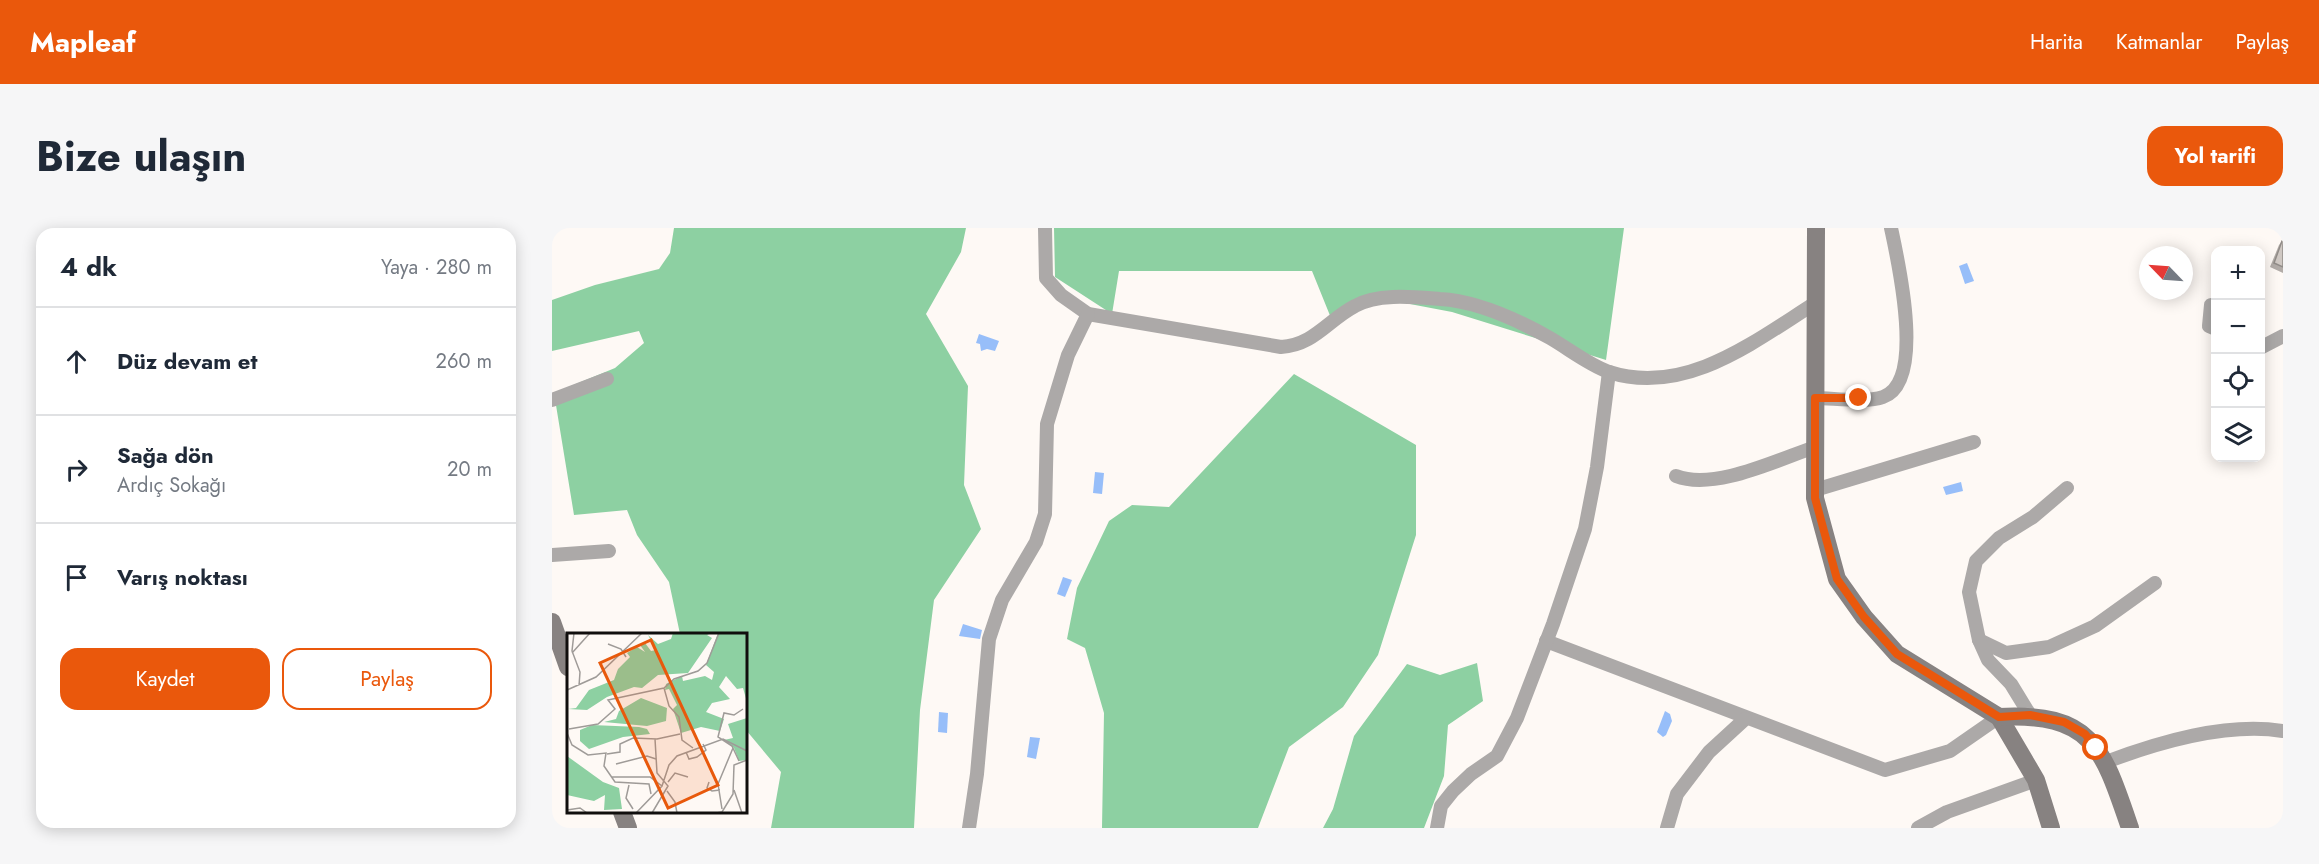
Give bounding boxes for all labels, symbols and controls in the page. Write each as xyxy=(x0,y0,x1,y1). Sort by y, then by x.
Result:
text: Mapleaf xyxy=(30,22,136,63)
text: Harita xyxy=(2030,27,2083,57)
text: Katmanlar xyxy=(2116,27,2202,57)
text: Paylaş xyxy=(2235,27,2289,57)
text: Bize ulaşın xyxy=(36,126,246,187)
button: Yol tarifi xyxy=(2147,126,2283,186)
north arrow xyxy=(2139,246,2193,300)
map controls xyxy=(2211,246,2265,462)
button: + xyxy=(2211,246,2265,300)
text: 4 dk xyxy=(60,248,117,286)
text: Yaya · 280 m xyxy=(381,253,492,282)
button: − xyxy=(2211,300,2265,354)
icon: ahead xyxy=(60,345,93,378)
text: Düz devam et xyxy=(117,345,257,377)
text: 260 m xyxy=(436,347,492,376)
button: locate xyxy=(2211,354,2265,408)
route end xyxy=(1845,384,1871,410)
button: layers xyxy=(2211,408,2265,462)
text: Sağa dön xyxy=(117,439,214,471)
icon: right xyxy=(60,453,93,486)
text: 20 m xyxy=(447,455,492,484)
text: Ardıç Sokağı xyxy=(117,471,226,500)
icon: arrive xyxy=(60,561,93,594)
text: Varış noktası xyxy=(117,561,248,593)
inset map xyxy=(567,633,747,813)
button: Kaydet xyxy=(60,648,270,710)
button: Paylaş xyxy=(282,648,492,710)
route start xyxy=(2082,734,2108,760)

